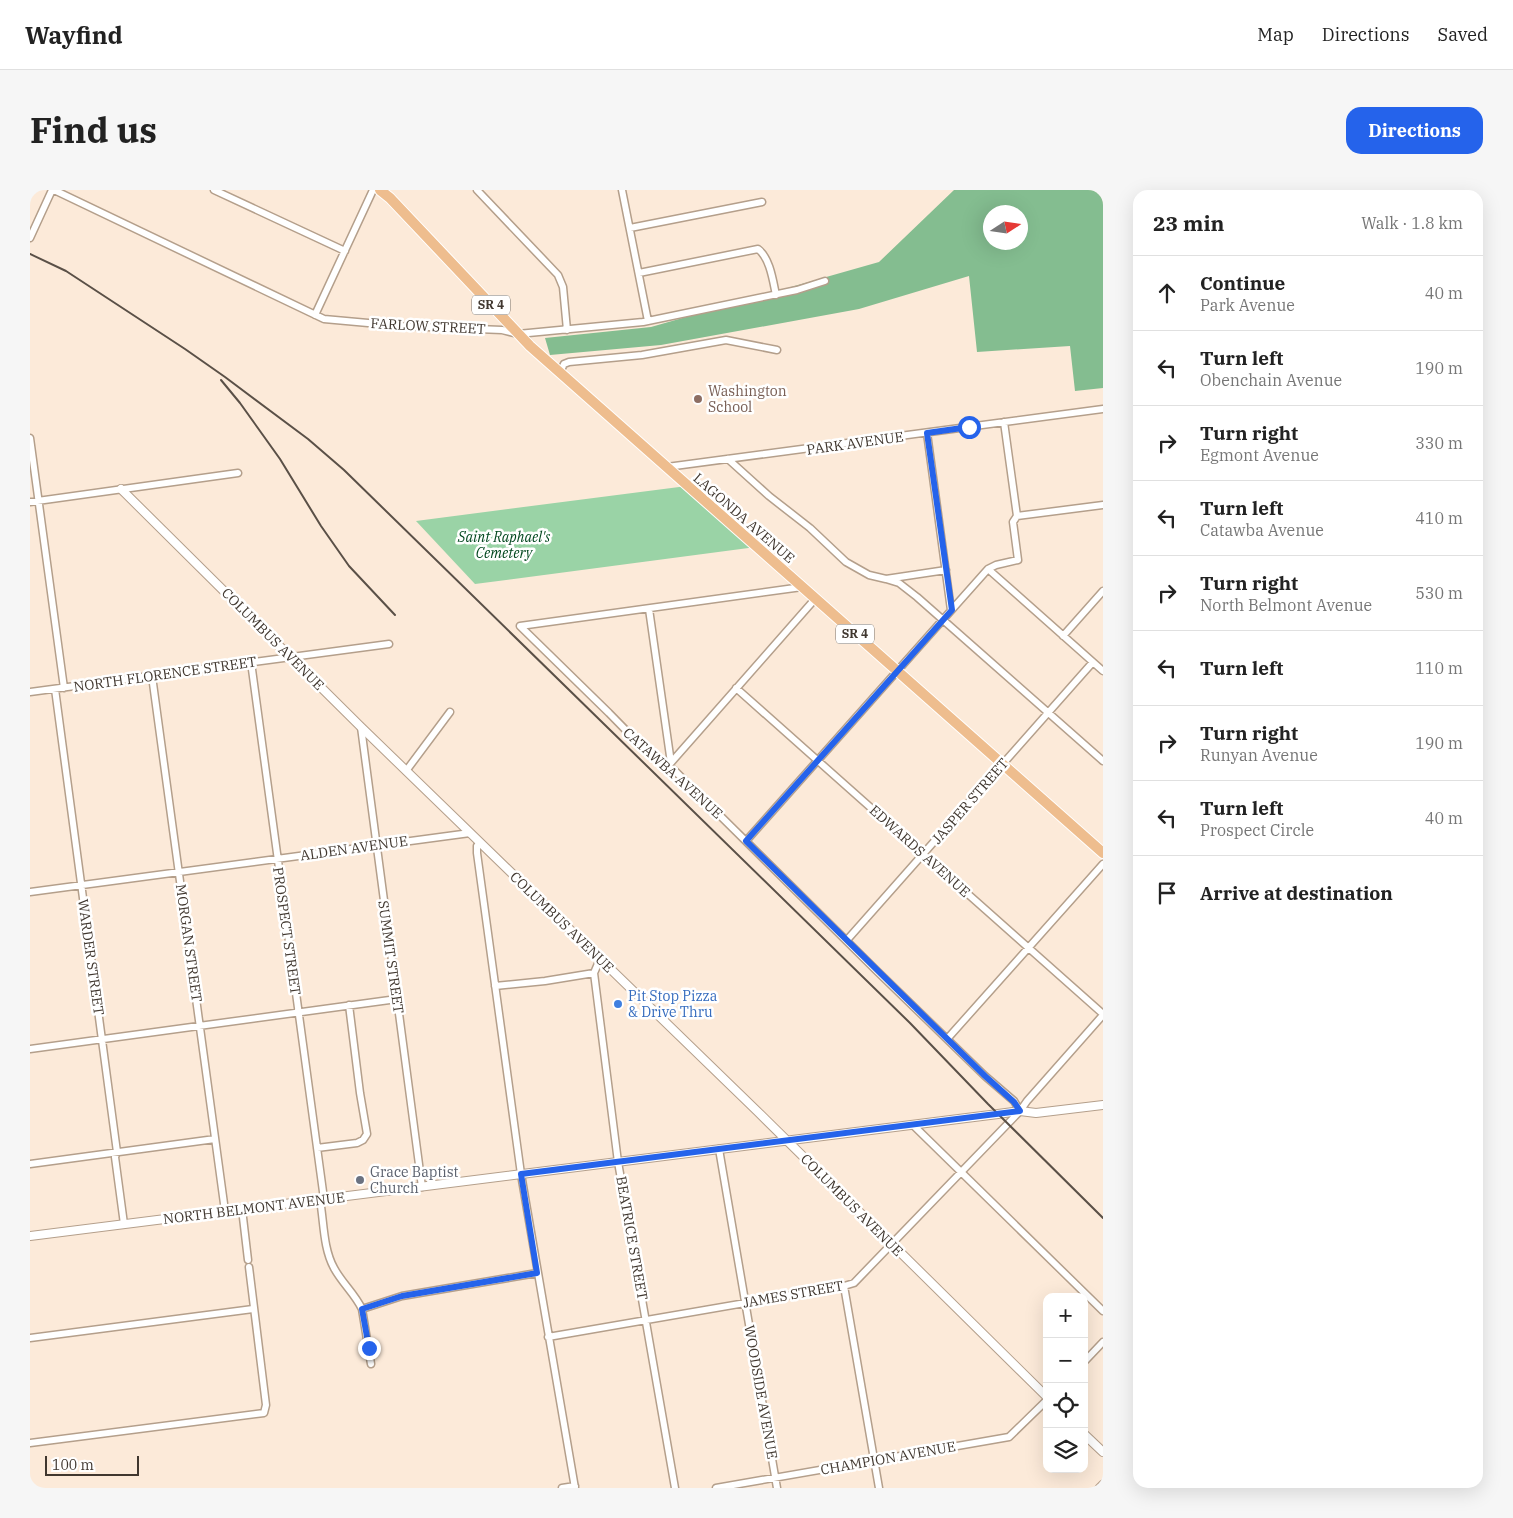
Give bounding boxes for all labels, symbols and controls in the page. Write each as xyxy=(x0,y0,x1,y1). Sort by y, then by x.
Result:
text: Wayfind xyxy=(25,19,123,51)
text: Map xyxy=(1257,23,1294,46)
text: Directions xyxy=(1322,23,1410,46)
text: Saved xyxy=(1438,23,1488,46)
text: Find us xyxy=(30,107,157,153)
button: Directions xyxy=(1346,107,1483,154)
north arrow xyxy=(983,205,1028,250)
text: 23 min xyxy=(1153,209,1224,237)
text: Walk · 1.8 km xyxy=(1361,213,1463,233)
text: Continue xyxy=(1200,271,1285,295)
icon: ahead xyxy=(1153,279,1181,307)
text: 40 m xyxy=(1425,283,1463,303)
text: Park Avenue xyxy=(1200,295,1295,315)
road number: SR 4 xyxy=(472,296,510,314)
street label: FARLOW STREET xyxy=(370,314,486,338)
text: Turn left xyxy=(1200,346,1283,370)
icon: left xyxy=(1153,354,1181,382)
text: 190 m xyxy=(1415,358,1463,378)
text: Obenchain Avenue xyxy=(1200,370,1342,390)
place label: Washington School xyxy=(708,382,787,416)
marker: Washington School xyxy=(692,393,704,405)
route start xyxy=(958,416,981,439)
text: Turn right xyxy=(1200,421,1298,445)
street label: PARK AVENUE xyxy=(805,427,905,459)
icon: right xyxy=(1153,429,1181,457)
text: 330 m xyxy=(1415,433,1463,453)
text: Egmont Avenue xyxy=(1200,445,1319,465)
street label: LAGONDA AVENUE xyxy=(690,469,798,567)
text: Turn left xyxy=(1200,496,1283,520)
icon: left xyxy=(1153,504,1181,532)
text: 410 m xyxy=(1415,508,1463,528)
text: Catawba Avenue xyxy=(1200,520,1324,540)
park label: Saint Raphael's Cemetery xyxy=(457,528,551,562)
text: Turn right xyxy=(1200,571,1298,595)
icon: right xyxy=(1153,579,1181,607)
text: 530 m xyxy=(1415,583,1463,603)
street label: COLUMBUS AVENUE xyxy=(218,584,328,694)
text: North Belmont Avenue xyxy=(1200,595,1372,615)
road number: SR 4 xyxy=(836,624,874,644)
street label: NORTH FLORENCE STREET xyxy=(72,652,258,696)
icon: left xyxy=(1153,654,1181,682)
text: Turn left xyxy=(1200,656,1283,680)
text: 110 m xyxy=(1415,658,1463,678)
text: Turn right xyxy=(1200,721,1298,745)
street label: CATAWBA AVENUE xyxy=(619,723,727,823)
icon: right xyxy=(1153,729,1181,757)
text: 190 m xyxy=(1415,733,1463,753)
text: Runyan Avenue xyxy=(1200,745,1318,765)
street label: JASPER STREET xyxy=(928,754,1012,848)
text: Turn left xyxy=(1200,796,1283,820)
street label: EDWARDS AVENUE xyxy=(866,801,974,901)
icon: left xyxy=(1153,804,1181,832)
text: 40 m xyxy=(1425,808,1463,828)
text: Prospect Circle xyxy=(1200,820,1314,840)
street label: ALDEN AVENUE xyxy=(299,832,409,864)
street label: PROSPECT STREET xyxy=(269,866,305,996)
street label: COLUMBUS AVENUE xyxy=(506,868,618,976)
icon: arrive xyxy=(1153,879,1181,907)
text: Arrive at destination xyxy=(1200,881,1393,905)
street label: MORGAN STREET xyxy=(172,883,206,1003)
street label: WARDER STREET xyxy=(74,898,108,1016)
street label: SUMMIT STREET xyxy=(374,899,408,1015)
place label: Pit Stop Pizza & Drive Thru xyxy=(628,987,718,1021)
marker: Pit Stop Pizza & Drive Thru xyxy=(612,998,624,1010)
street label: COLUMBUS AVENUE xyxy=(797,1150,907,1260)
place label: Grace Baptist Church xyxy=(370,1163,458,1197)
marker: Grace Baptist Church xyxy=(354,1174,366,1186)
street label: BEATRICE STREET xyxy=(612,1175,652,1301)
street label: NORTH BELMONT AVENUE xyxy=(162,1188,346,1228)
street label: JAMES STREET xyxy=(741,1276,845,1312)
map controls xyxy=(1043,1293,1088,1473)
button: + xyxy=(1043,1293,1088,1338)
street label: WOODSIDE AVENUE xyxy=(740,1324,782,1461)
route end xyxy=(358,1337,381,1360)
button: − xyxy=(1043,1338,1088,1383)
button: locate xyxy=(1043,1383,1088,1428)
button: layers xyxy=(1043,1428,1088,1473)
street label: CHAMPION AVENUE xyxy=(819,1437,957,1479)
scale bar xyxy=(45,1453,139,1476)
text: 100 m xyxy=(52,1456,94,1474)

